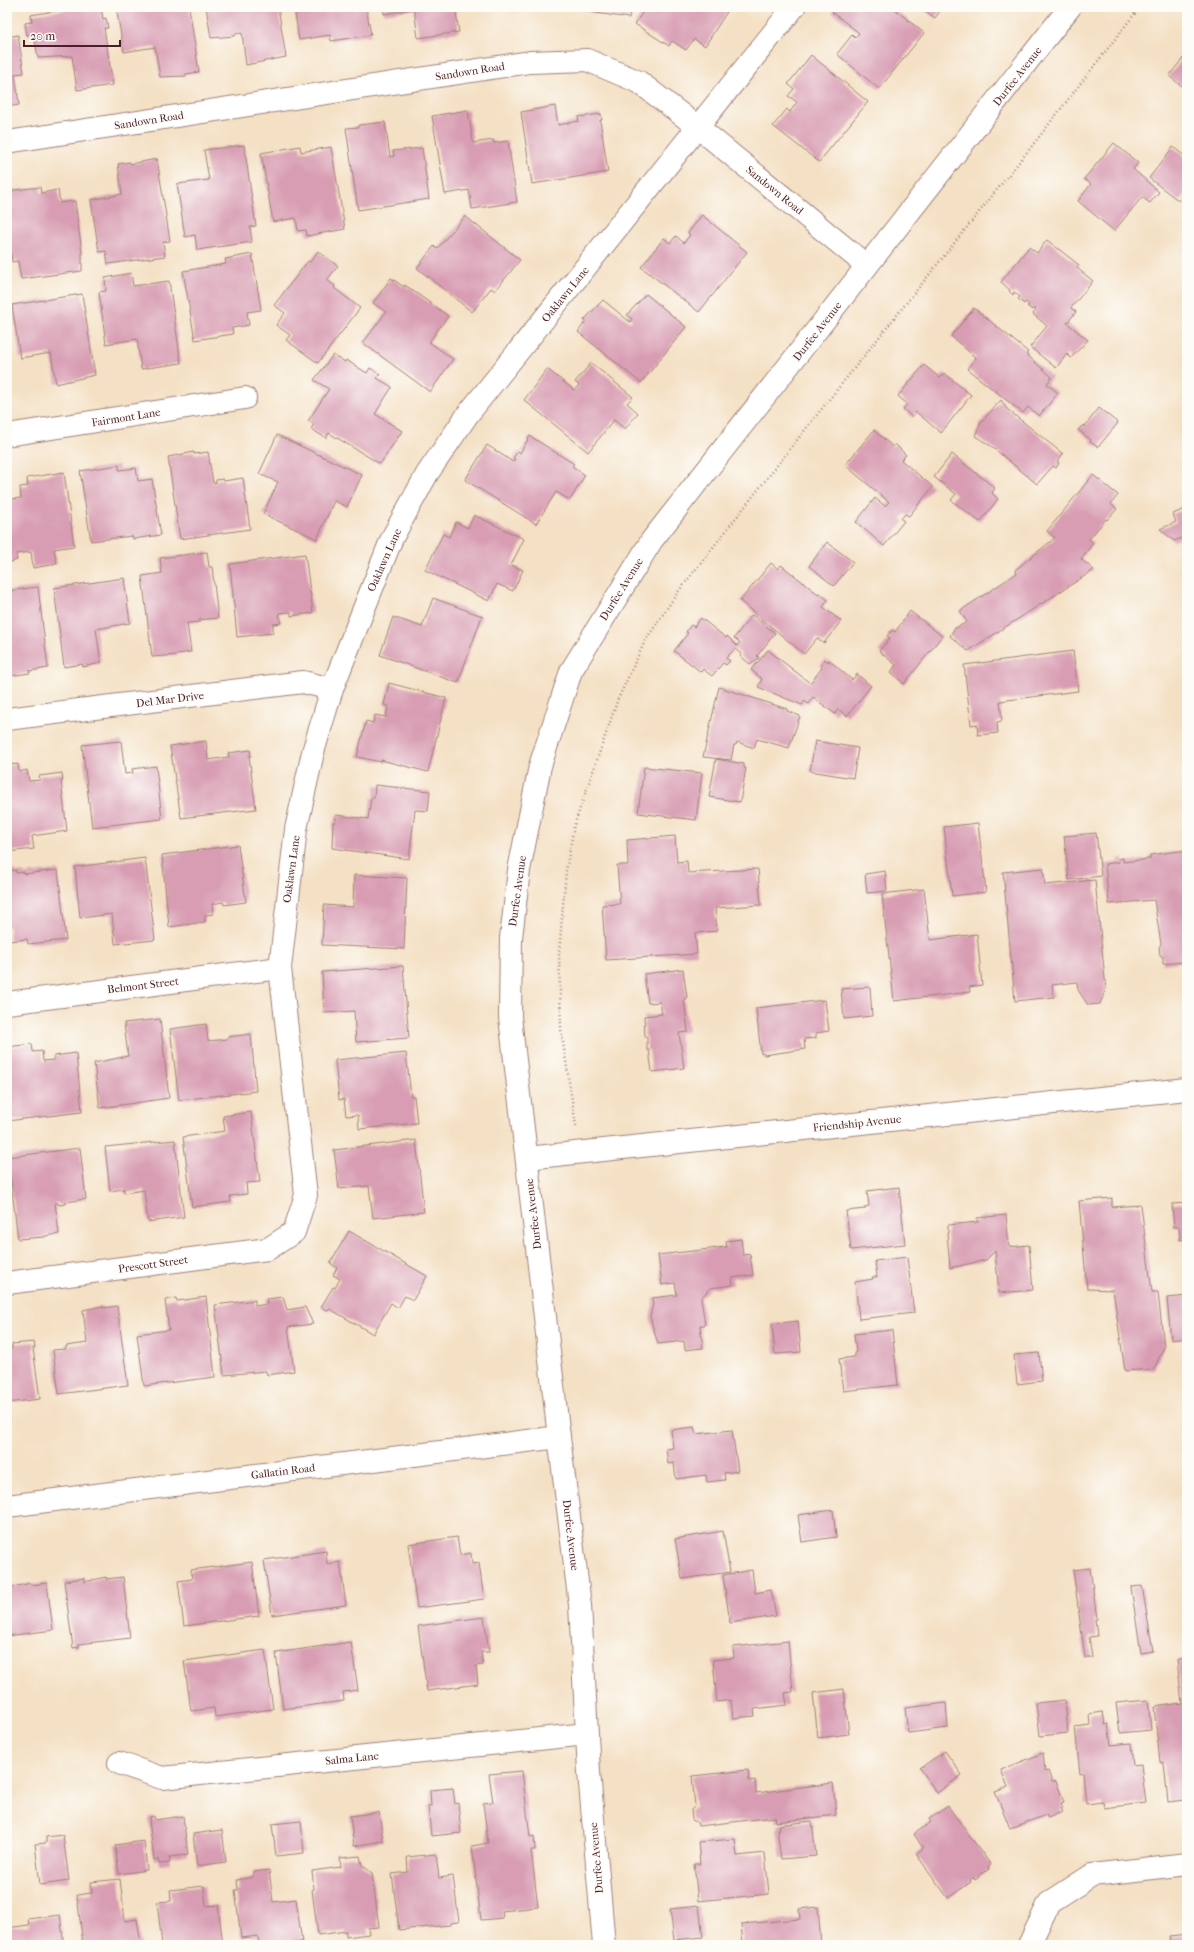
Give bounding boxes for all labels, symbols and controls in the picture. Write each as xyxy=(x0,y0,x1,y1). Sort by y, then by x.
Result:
scale bar xyxy=(24,22,120,48)
text: 20 m xyxy=(30,29,55,43)
street label: Durfee Avenue xyxy=(990,44,1045,108)
street label: Sandown Road xyxy=(435,59,507,83)
street label: Sandown Road xyxy=(114,108,186,132)
street label: Sandown Road xyxy=(743,163,807,218)
street label: Oaklawn Lane xyxy=(539,263,592,325)
street label: Durfee Avenue xyxy=(790,299,845,363)
street label: Fairmont Lane xyxy=(91,406,162,429)
street label: Oaklawn Lane xyxy=(365,526,404,594)
street label: Durfee Avenue xyxy=(597,555,646,623)
street label: Del Mar Drive xyxy=(135,689,205,710)
street label: Oaklawn Lane xyxy=(280,834,303,904)
street label: Durfee Avenue xyxy=(506,854,529,927)
street label: Belmont Street xyxy=(107,975,180,996)
street label: Friendship Avenue xyxy=(812,1112,902,1135)
street label: Durfee Avenue xyxy=(523,1177,544,1250)
street label: Prescott Street xyxy=(117,1253,189,1276)
street label: Gallatin Road xyxy=(250,1461,317,1482)
street label: Durfee Avenue xyxy=(560,1499,581,1572)
street label: Salma Lane xyxy=(325,1749,380,1768)
street label: Durfee Avenue xyxy=(587,1821,606,1894)

